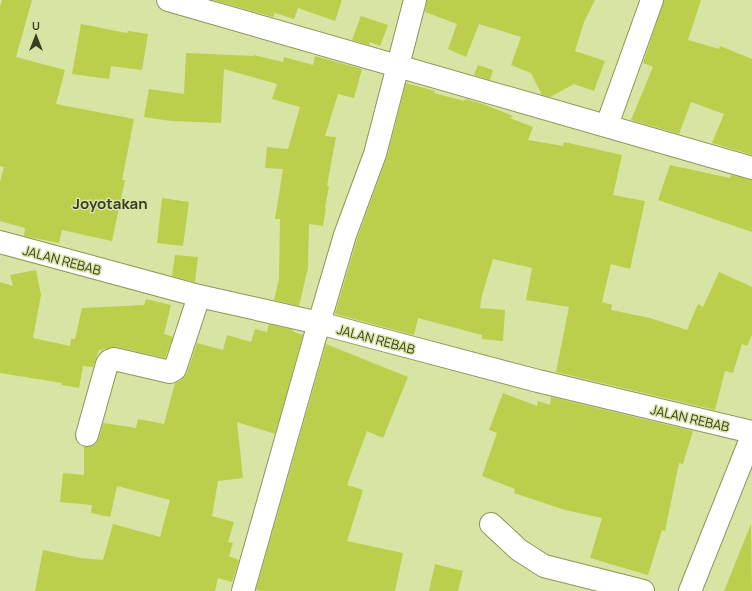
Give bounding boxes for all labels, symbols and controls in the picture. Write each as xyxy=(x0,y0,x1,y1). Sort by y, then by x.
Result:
north arrow xyxy=(16,16,56,56)
text: U xyxy=(32,18,40,33)
district label: Joyotakan xyxy=(72,193,148,214)
street label: JALAN REBAB xyxy=(21,241,103,279)
street label: JALAN REBAB xyxy=(335,320,417,358)
street label: JALAN REBAB xyxy=(649,400,731,436)

